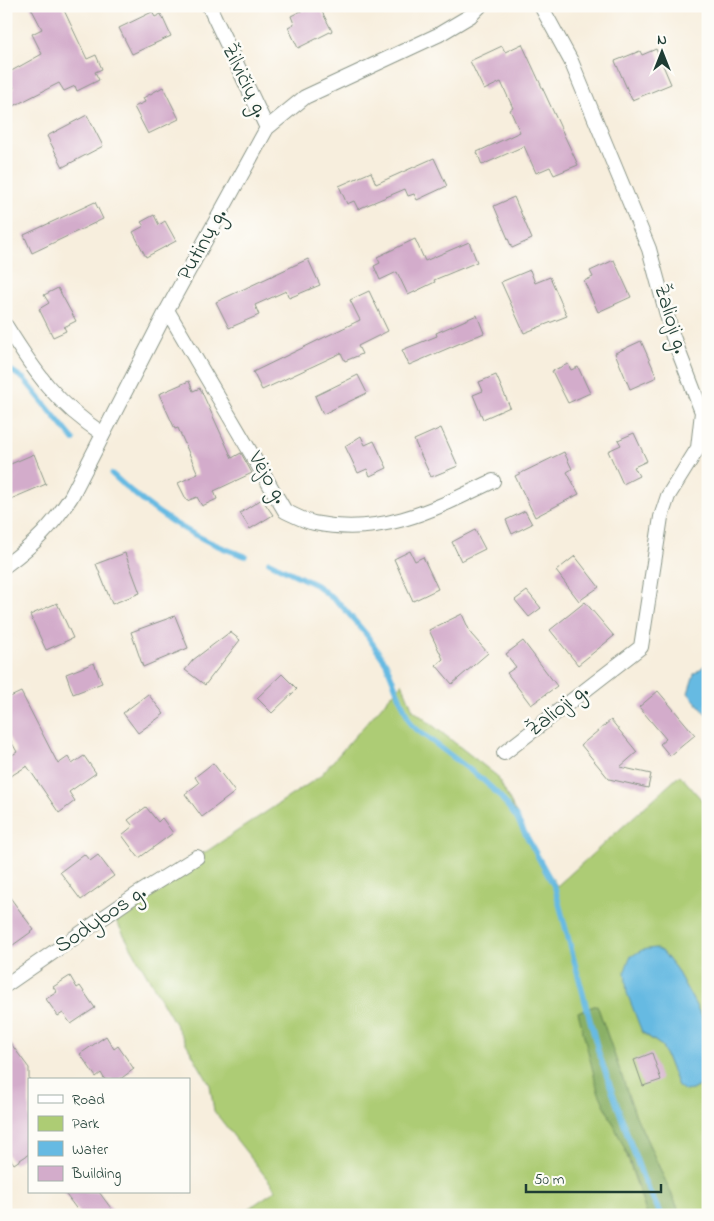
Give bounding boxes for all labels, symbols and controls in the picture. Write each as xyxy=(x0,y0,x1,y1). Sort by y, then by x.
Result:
north arrow xyxy=(636,28,686,78)
text: N xyxy=(657,30,667,51)
street label: Žilvičių g. xyxy=(211,39,276,124)
street label: Putinų g. xyxy=(170,203,237,288)
street label: Žalioji g. xyxy=(643,280,696,358)
street label: Vėjo g. xyxy=(238,445,295,511)
street label: Žalioji g. xyxy=(520,676,597,746)
street label: Sodybos g. xyxy=(49,878,154,963)
legend xyxy=(28,1078,190,1194)
text: Road xyxy=(72,1089,105,1111)
text: Park xyxy=(72,1113,100,1135)
text: Water xyxy=(72,1139,108,1161)
scale bar xyxy=(526,1161,662,1193)
text: Building xyxy=(71,1163,121,1186)
text: 50 m xyxy=(534,1169,565,1191)

